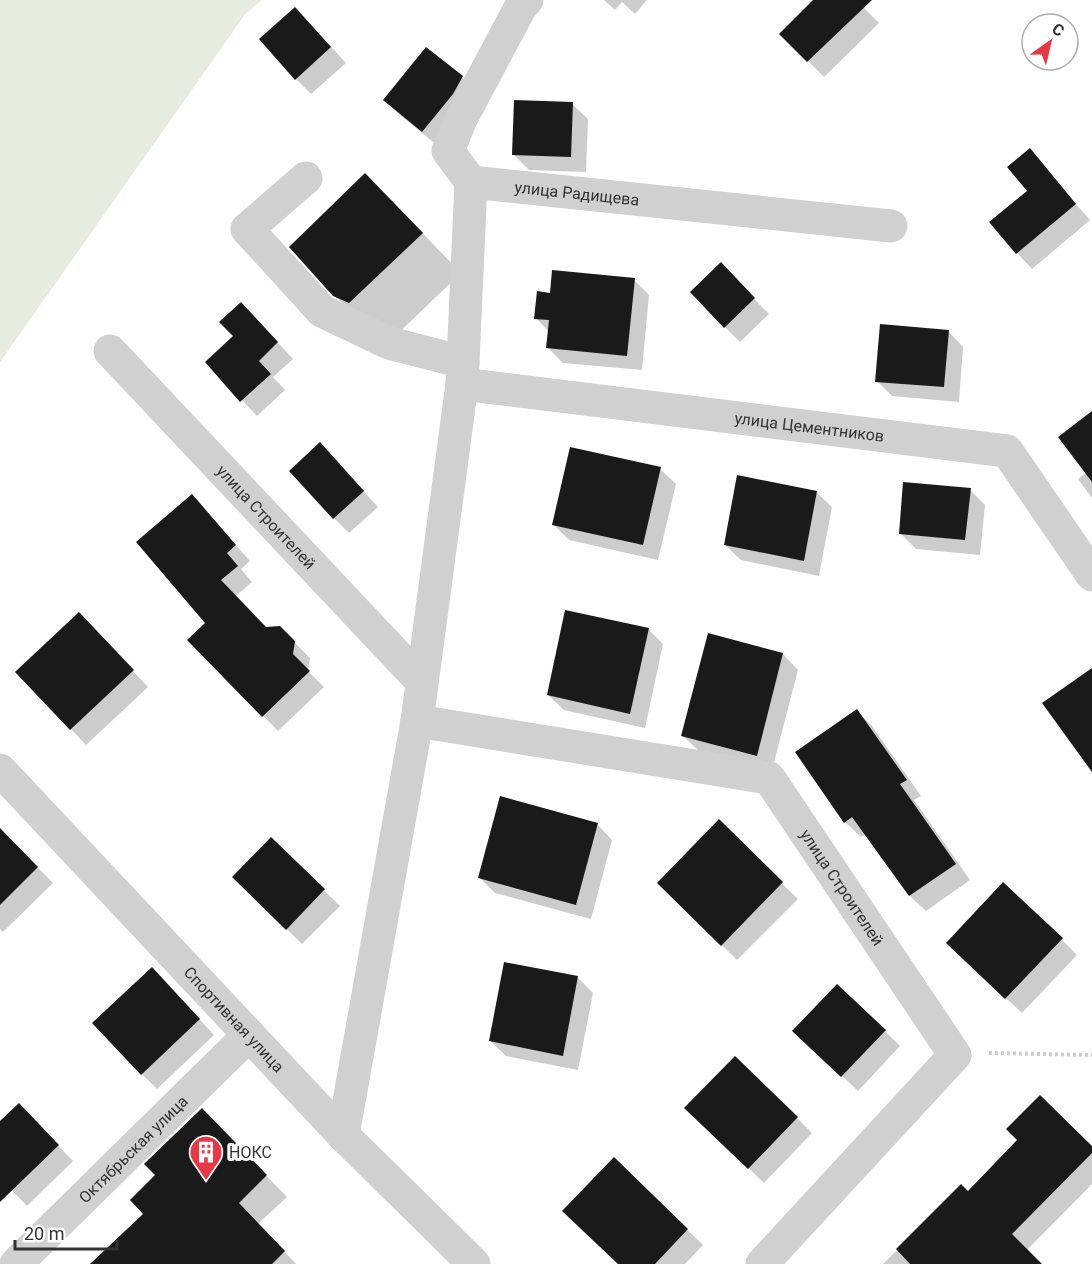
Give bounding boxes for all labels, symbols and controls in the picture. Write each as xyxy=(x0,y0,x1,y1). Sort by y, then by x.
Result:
north arrow xyxy=(1020,12,1080,72)
text: С xyxy=(1048,19,1068,41)
street label: улица Радищева xyxy=(514,178,640,210)
street label: улица Цементников xyxy=(733,409,885,446)
street label: улица Строителей xyxy=(213,461,320,573)
street label: улица Строителей xyxy=(796,826,888,949)
street label: Спортивная улица xyxy=(180,963,288,1076)
street label: Октябрьская улица xyxy=(75,1092,192,1207)
building icon: НОКС xyxy=(188,1134,224,1181)
place label: НОКС xyxy=(229,1143,272,1162)
scale bar xyxy=(15,1213,117,1251)
text: 20 m xyxy=(24,1223,64,1244)

